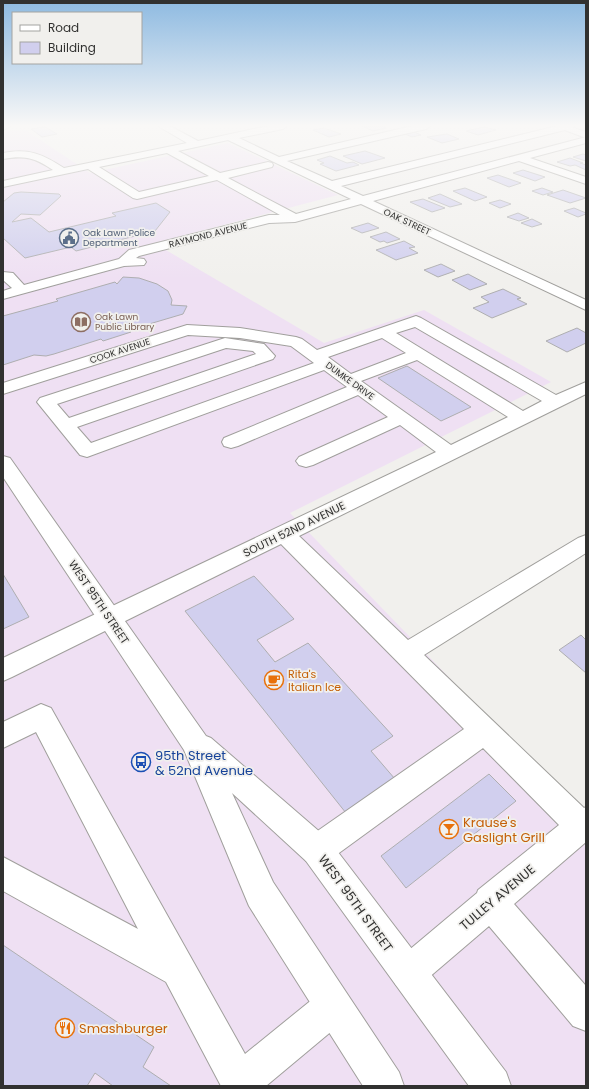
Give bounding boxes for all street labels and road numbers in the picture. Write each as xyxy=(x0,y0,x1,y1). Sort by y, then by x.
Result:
street label: OAK STREET xyxy=(382,206,433,238)
street label: RAYMOND AVENUE xyxy=(167,219,249,251)
street label: COOK AVENUE xyxy=(88,335,152,366)
street label: DUMKE DRIVE xyxy=(323,359,377,403)
street label: SOUTH 52ND AVENUE xyxy=(240,497,348,561)
street label: WEST 95TH STREET xyxy=(65,557,133,647)
street label: WEST 95TH STREET xyxy=(314,851,397,956)
street label: TULLEY AVENUE xyxy=(455,860,539,935)

